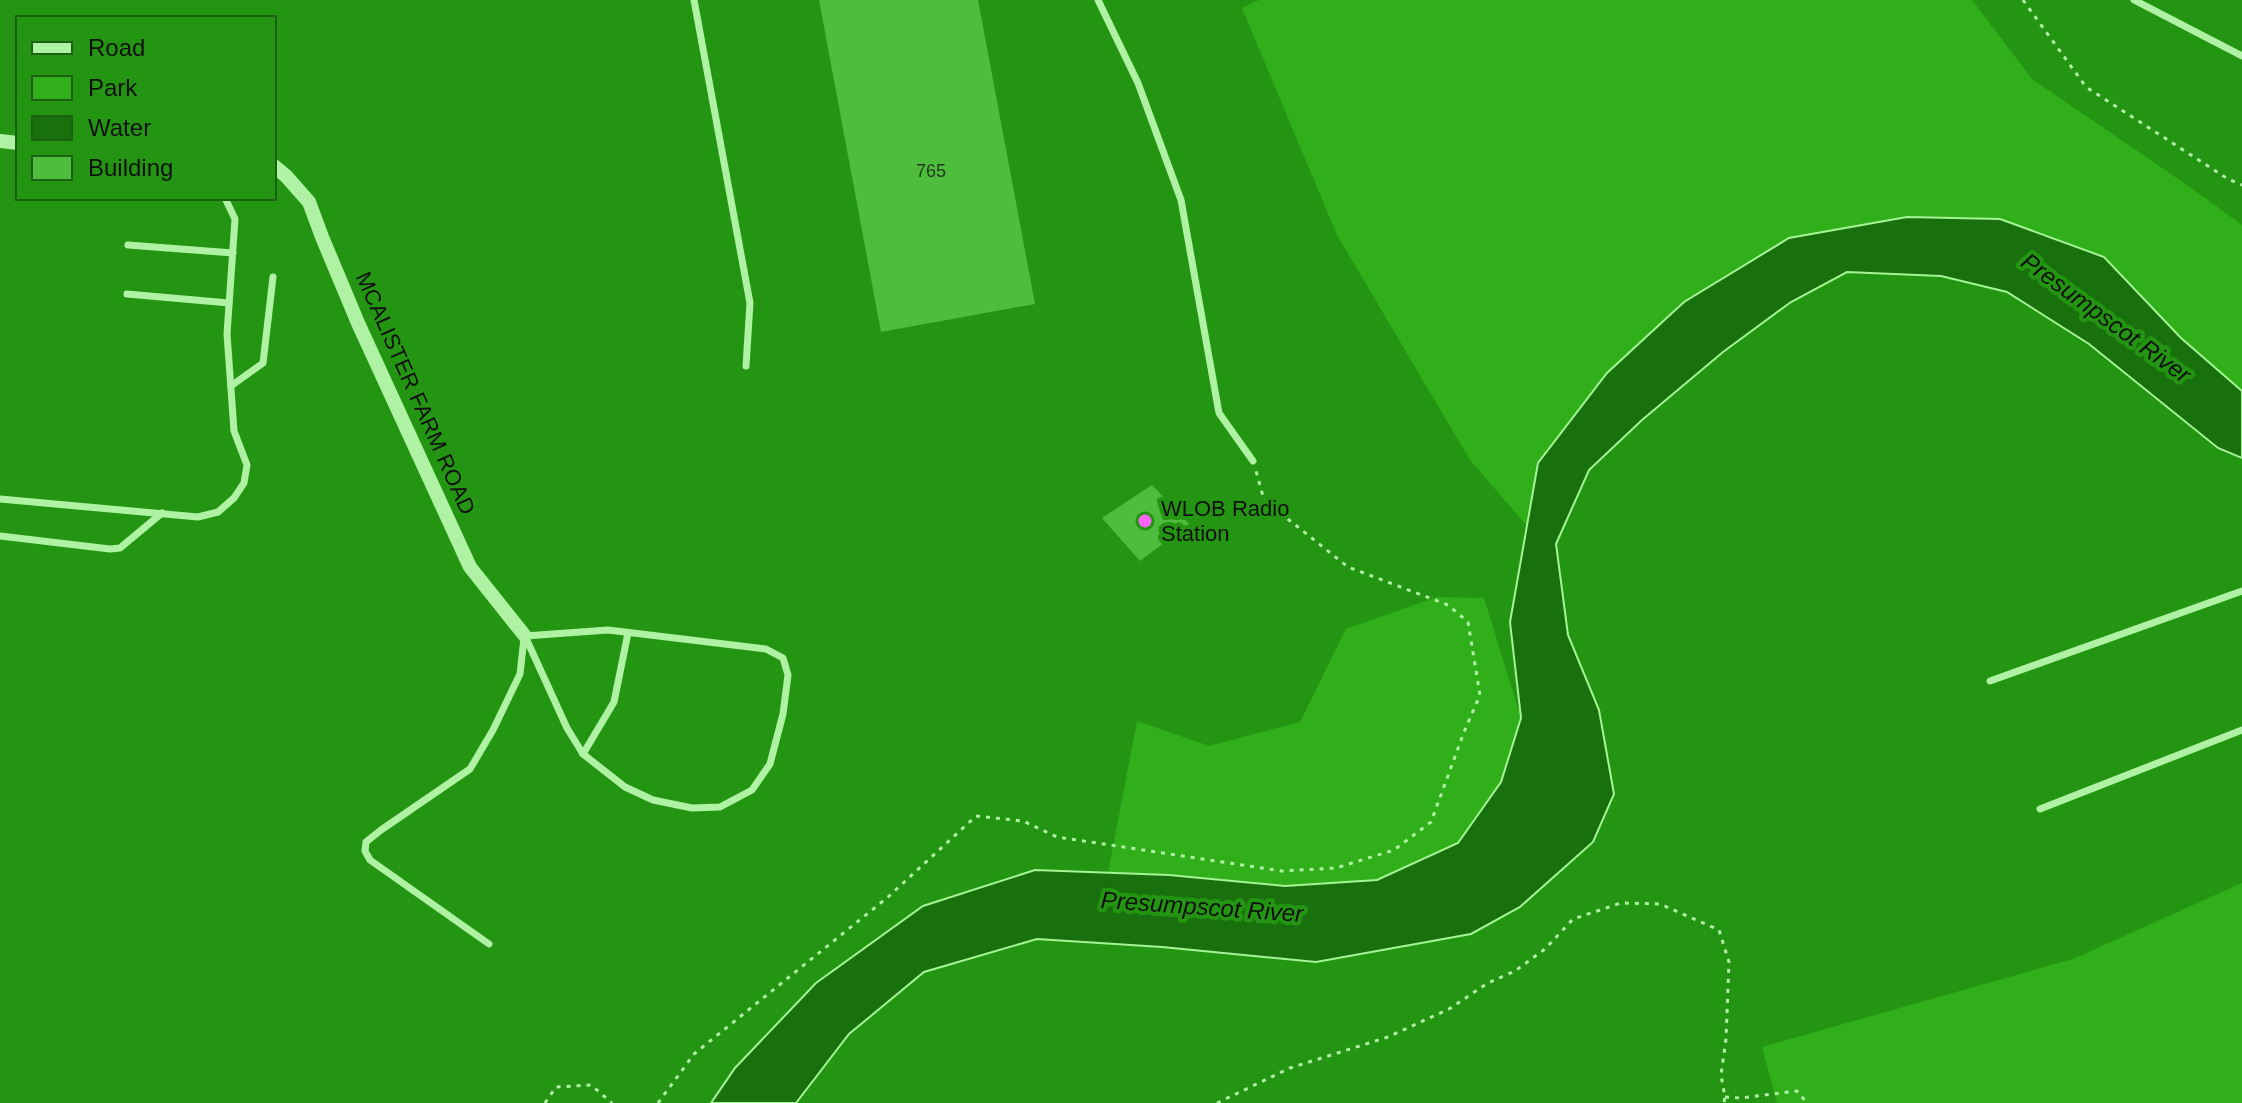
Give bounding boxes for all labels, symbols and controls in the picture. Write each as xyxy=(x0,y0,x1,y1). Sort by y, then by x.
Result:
legend xyxy=(16,16,276,200)
text: Road xyxy=(88,34,145,61)
text: Park xyxy=(88,74,138,101)
text: Water xyxy=(88,114,151,141)
text: Building xyxy=(88,154,173,181)
house number: 765 xyxy=(916,161,946,181)
water label: Presumpscot River xyxy=(2016,247,2197,389)
street label: MCALISTER FARM ROAD xyxy=(351,268,480,518)
place label: WLOB Radio Station xyxy=(1161,496,1289,546)
marker: WLOB Radio Station xyxy=(1136,512,1154,530)
water label: Presumpscot River xyxy=(1100,886,1305,927)

